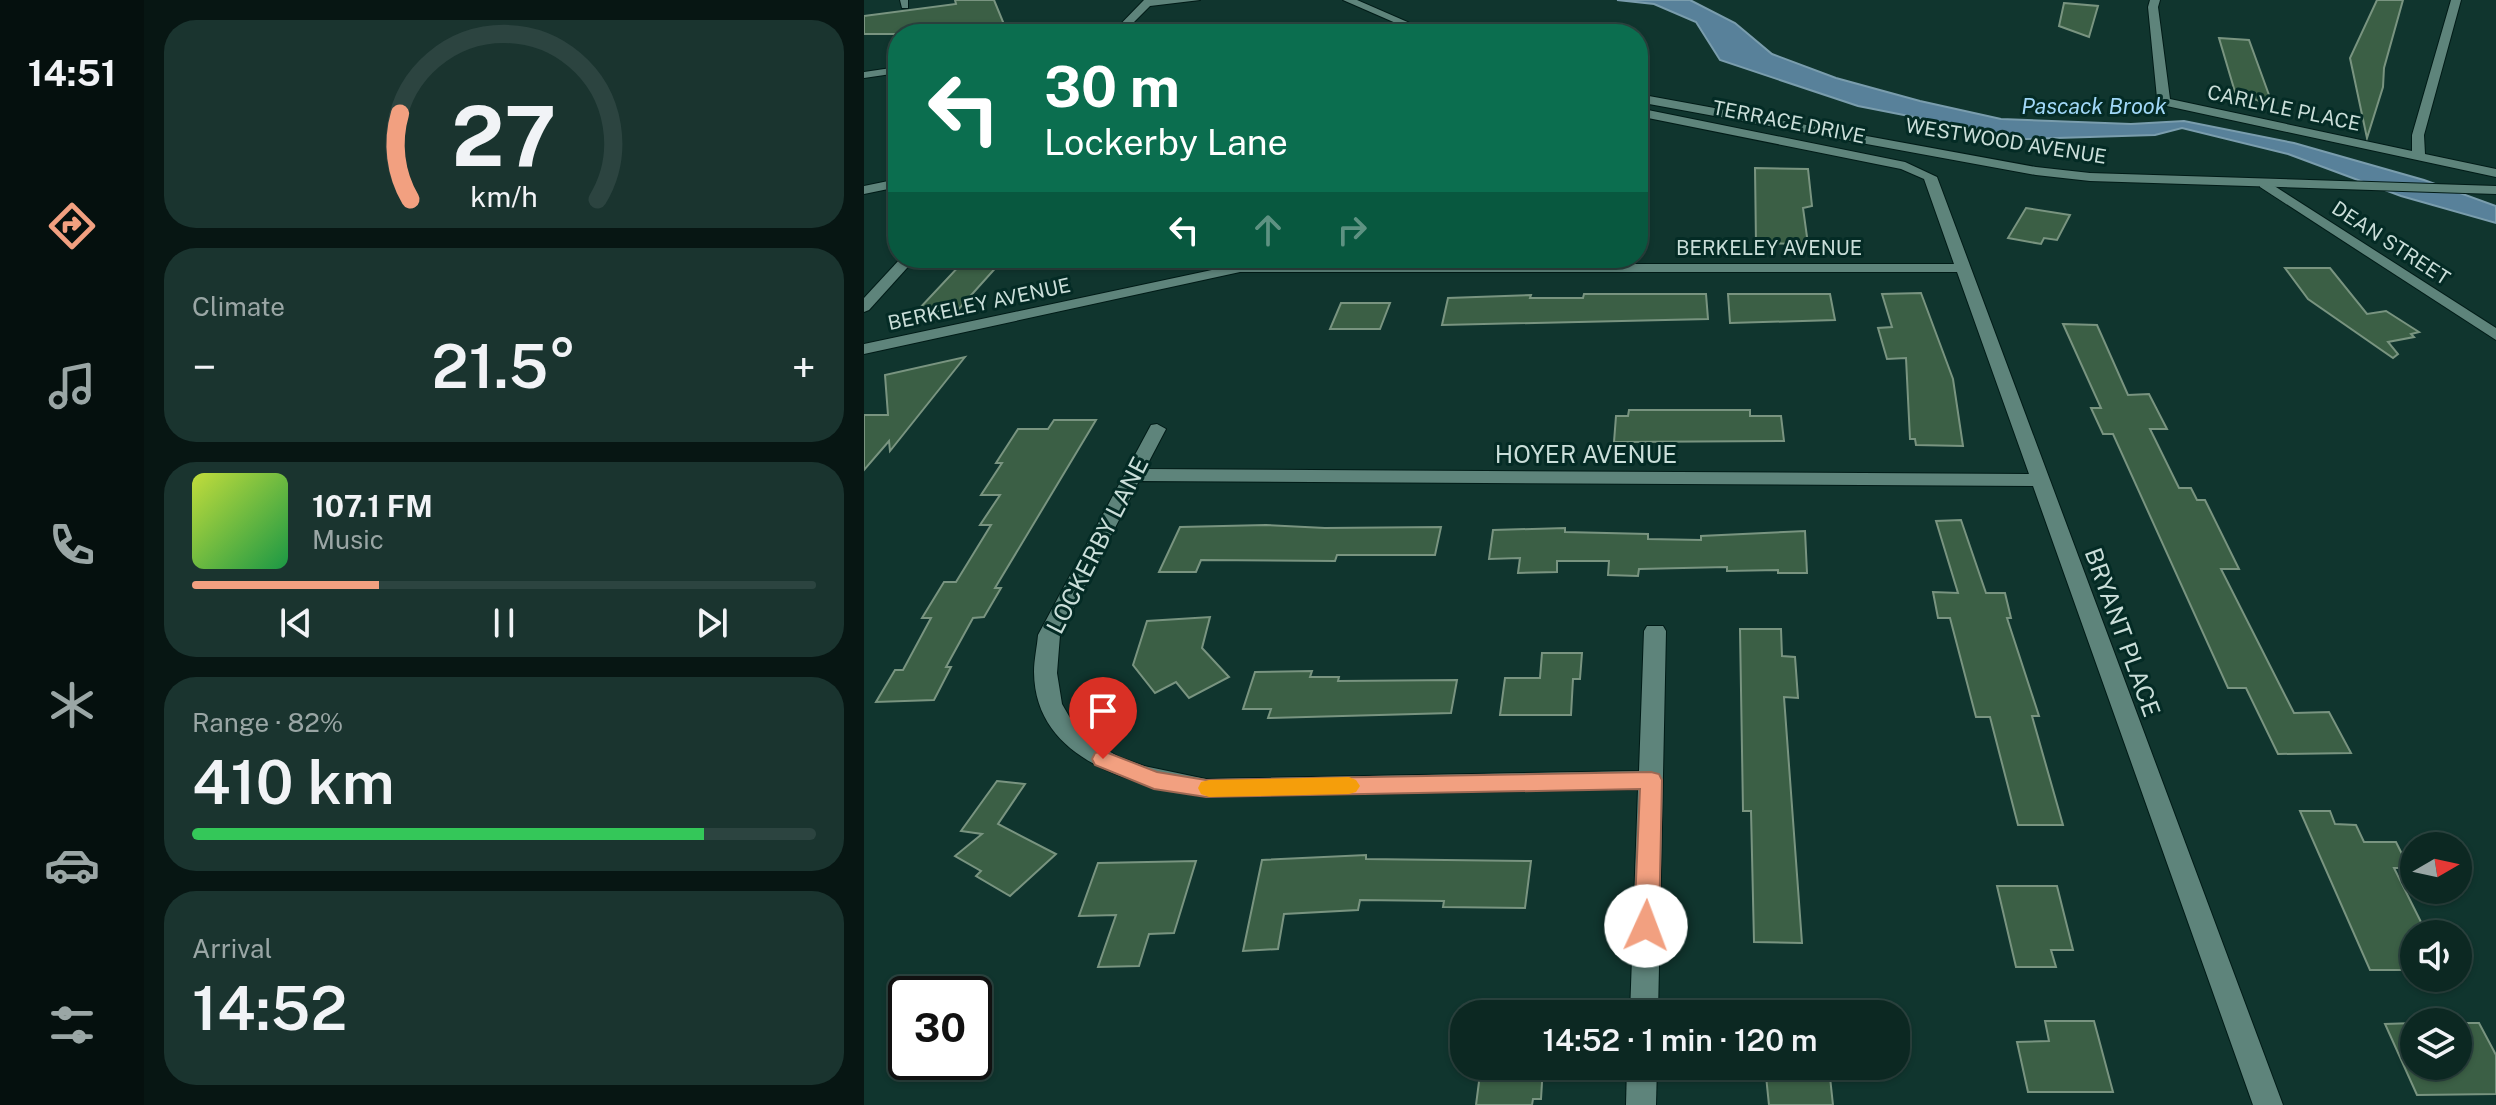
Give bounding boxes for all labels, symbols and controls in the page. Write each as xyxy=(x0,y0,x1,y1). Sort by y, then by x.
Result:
text: 14:51 xyxy=(28,52,116,94)
text: 30 m xyxy=(1044,54,1180,120)
icon: left xyxy=(912,56,1016,160)
street label: CARLYLE PLACE xyxy=(2205,80,2363,136)
text: 27 xyxy=(452,87,556,185)
water label: Pascack Brook xyxy=(2021,93,2167,119)
street label: TERRACE DRIVE xyxy=(1711,95,1867,149)
street label: WESTWOOD AVENUE xyxy=(1904,113,2108,169)
text: Lockerby Lane xyxy=(1044,121,1288,163)
text: km/h xyxy=(470,180,538,213)
street label: DEAN STREET xyxy=(2327,196,2455,290)
icon: directions xyxy=(44,198,100,254)
icon: left xyxy=(1162,208,1206,252)
icon: ahead xyxy=(1246,208,1290,252)
icon: right xyxy=(1330,208,1374,252)
street label: BERKELEY AVENUE xyxy=(1676,236,1862,260)
street label: BERKELEY AVENUE xyxy=(885,273,1073,335)
text: Climate xyxy=(192,291,285,322)
text: 21.5° xyxy=(432,331,576,402)
text: − xyxy=(192,341,216,393)
text: + xyxy=(792,341,816,393)
icon: music xyxy=(44,358,100,414)
street label: HOYER AVENUE xyxy=(1495,440,1677,468)
street label: LOCKERBY LANE xyxy=(1040,452,1154,638)
text: 107.1 FM xyxy=(312,488,433,524)
icon: phone xyxy=(44,517,100,573)
text: Music xyxy=(312,524,384,555)
street label: BRYANT PLACE xyxy=(2080,544,2166,720)
icon: previous xyxy=(274,601,318,645)
icon: pause xyxy=(482,601,526,645)
icon: next xyxy=(690,601,734,645)
icon: climate xyxy=(44,677,100,733)
pin xyxy=(1069,677,1137,759)
icon: arrive xyxy=(1081,689,1125,733)
text: Range · 82% xyxy=(192,707,343,738)
text: 410 km xyxy=(192,747,395,818)
north arrow xyxy=(2400,832,2472,904)
map controls xyxy=(2400,832,2472,1080)
icon: car xyxy=(44,837,100,893)
position arrow xyxy=(1604,884,1688,968)
button: sound xyxy=(2400,920,2472,992)
text: Arrival xyxy=(192,933,272,964)
text: 14:52 xyxy=(192,973,347,1044)
speed limit sign: 30 xyxy=(888,976,992,1080)
icon: filters xyxy=(44,997,100,1053)
button: layers xyxy=(2400,1008,2472,1080)
text: 14:52 · 1 min · 120 m xyxy=(1543,1022,1817,1058)

